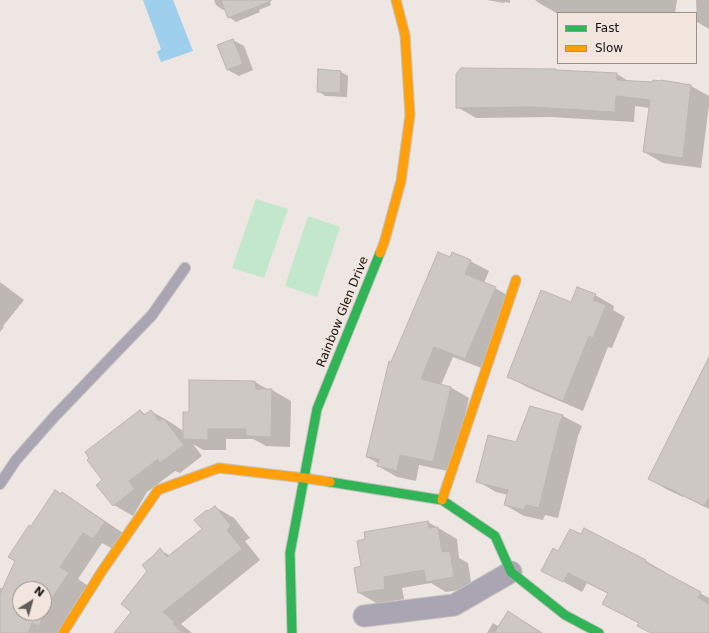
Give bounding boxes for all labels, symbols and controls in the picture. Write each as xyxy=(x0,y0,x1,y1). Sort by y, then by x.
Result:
legend xyxy=(557,12,697,64)
text: Fast xyxy=(595,21,619,35)
text: Slow xyxy=(595,41,623,55)
street label: Rainbow Glen Drive xyxy=(314,254,372,370)
north arrow xyxy=(12,581,52,621)
text: N xyxy=(31,584,47,600)

